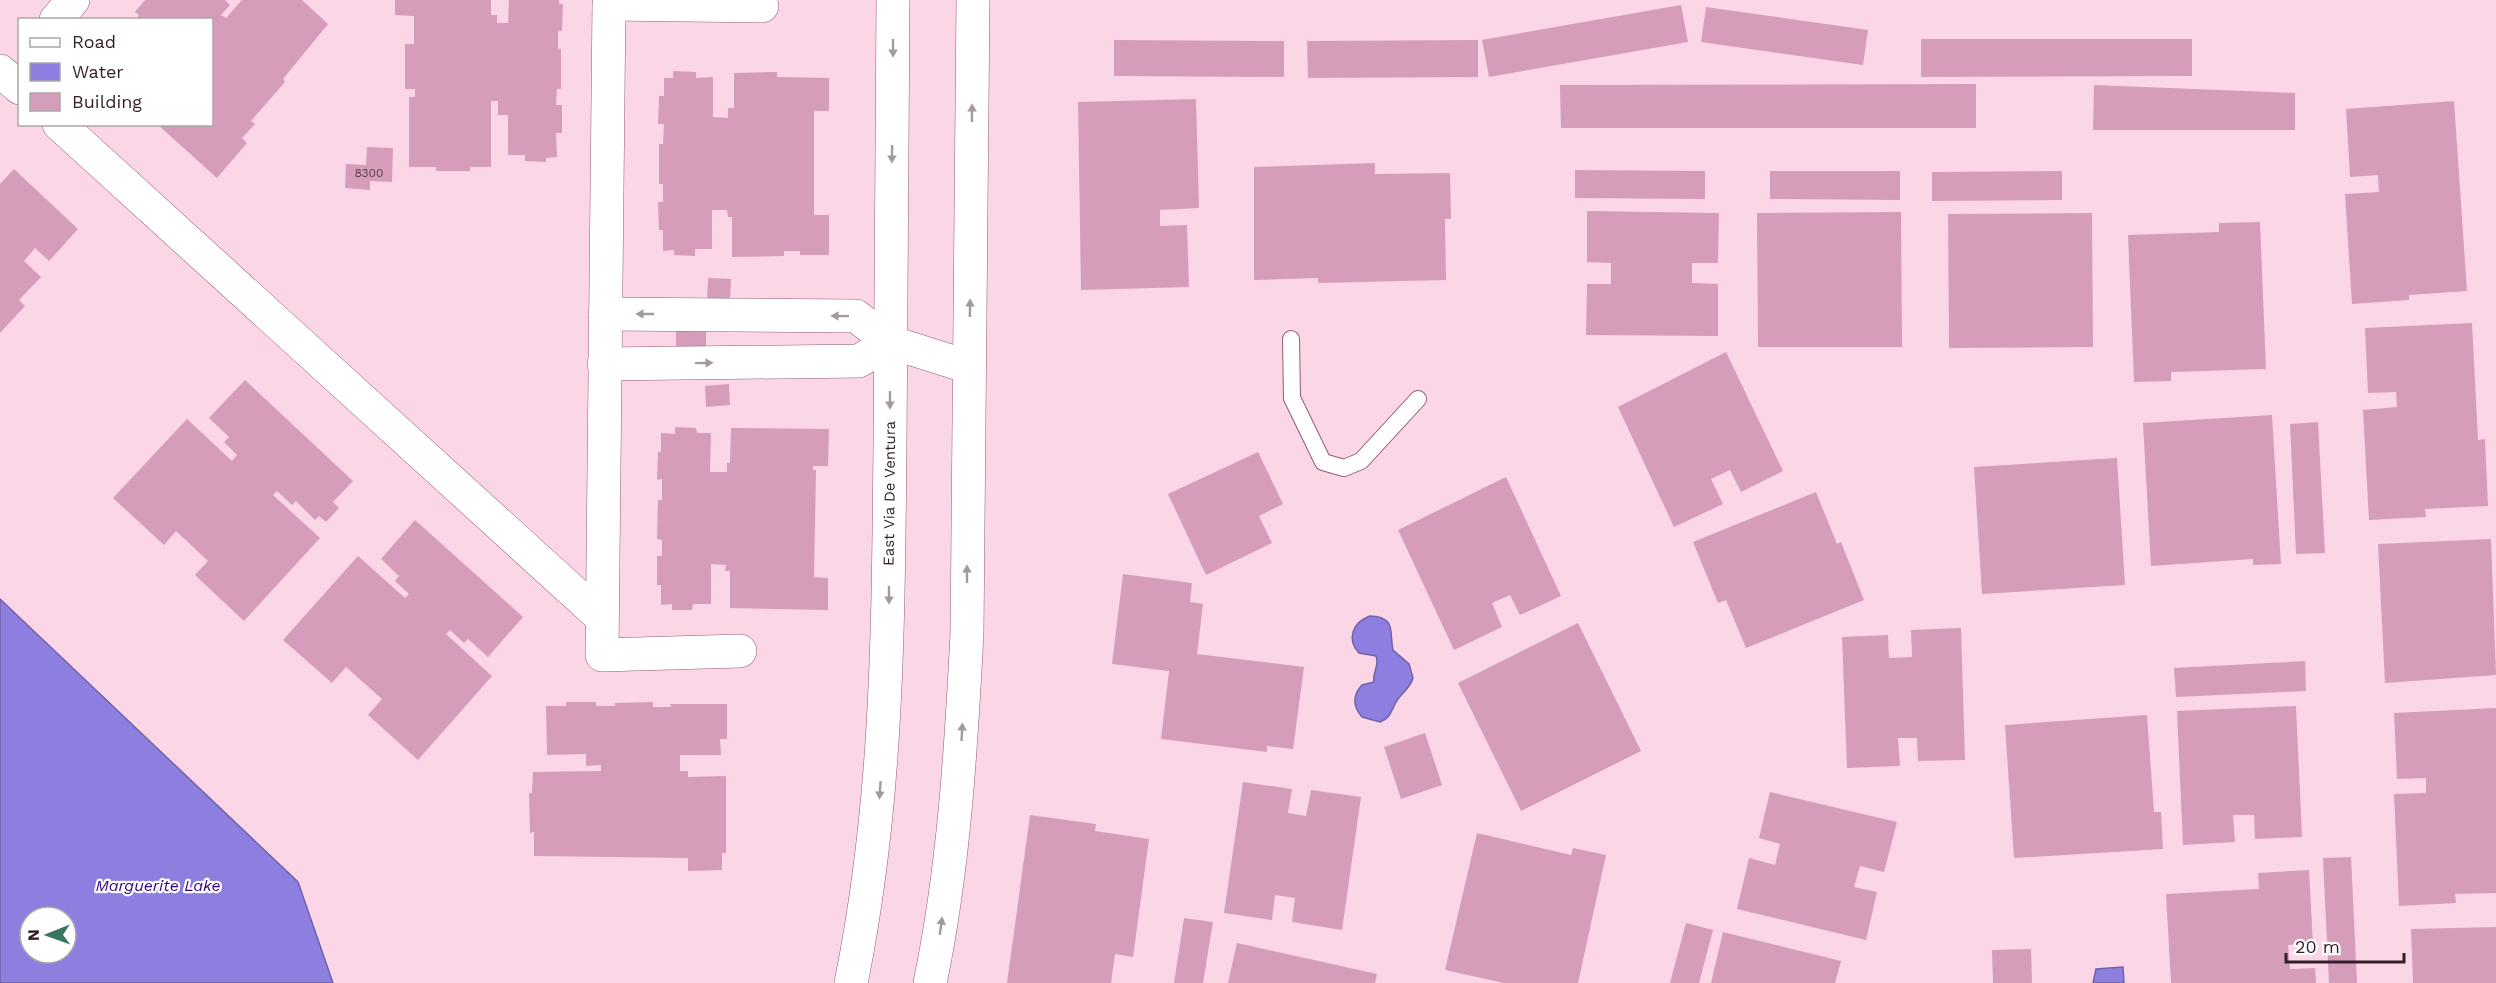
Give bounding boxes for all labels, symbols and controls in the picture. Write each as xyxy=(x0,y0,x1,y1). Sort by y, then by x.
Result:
legend xyxy=(18,18,213,126)
text: Road xyxy=(72,31,116,52)
one-way arrow xyxy=(888,38,898,57)
text: Water xyxy=(72,61,124,82)
text: Building xyxy=(72,91,142,112)
one-way arrow xyxy=(967,104,977,123)
one-way arrow xyxy=(887,144,897,163)
house number: 8300 xyxy=(354,166,384,180)
one-way arrow xyxy=(965,299,975,318)
one-way arrow xyxy=(636,309,655,319)
one-way arrow xyxy=(831,311,850,321)
one-way arrow xyxy=(695,358,714,368)
one-way arrow xyxy=(885,391,895,410)
street label: East Via De Ventura xyxy=(880,420,899,566)
one-way arrow xyxy=(962,565,972,584)
one-way arrow xyxy=(884,586,893,605)
one-way arrow xyxy=(958,722,967,741)
one-way arrow xyxy=(875,780,885,799)
water label: Marguerite Lake xyxy=(95,876,221,895)
north arrow xyxy=(18,905,78,965)
one-way arrow xyxy=(937,916,946,935)
scale bar xyxy=(2286,926,2404,964)
text: N xyxy=(24,929,43,941)
text: 20 m xyxy=(2295,936,2340,957)

